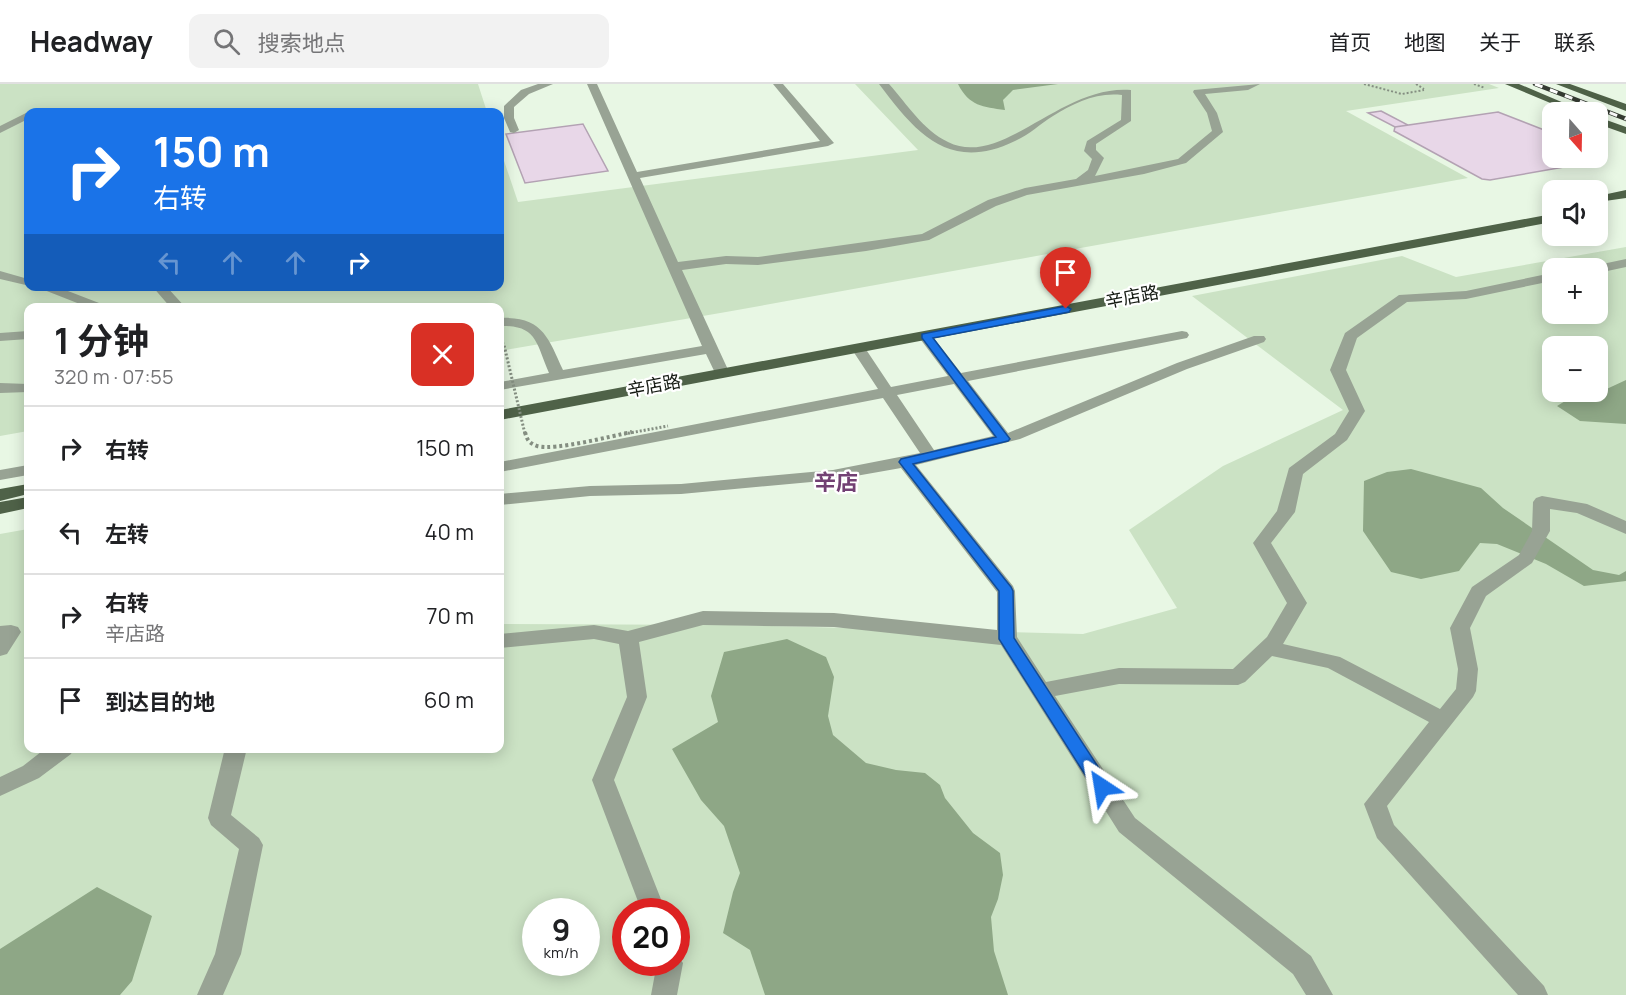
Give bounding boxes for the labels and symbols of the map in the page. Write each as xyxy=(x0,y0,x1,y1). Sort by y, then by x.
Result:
north arrow xyxy=(1542,102,1608,168)
pin xyxy=(1040,247,1091,309)
street label: 辛店路 xyxy=(1103,279,1161,313)
street label: 辛店路 xyxy=(625,368,683,402)
district label: 辛店 xyxy=(814,467,858,497)
position arrow xyxy=(1070,755,1134,819)
speed limit sign: 20 xyxy=(612,898,690,976)

